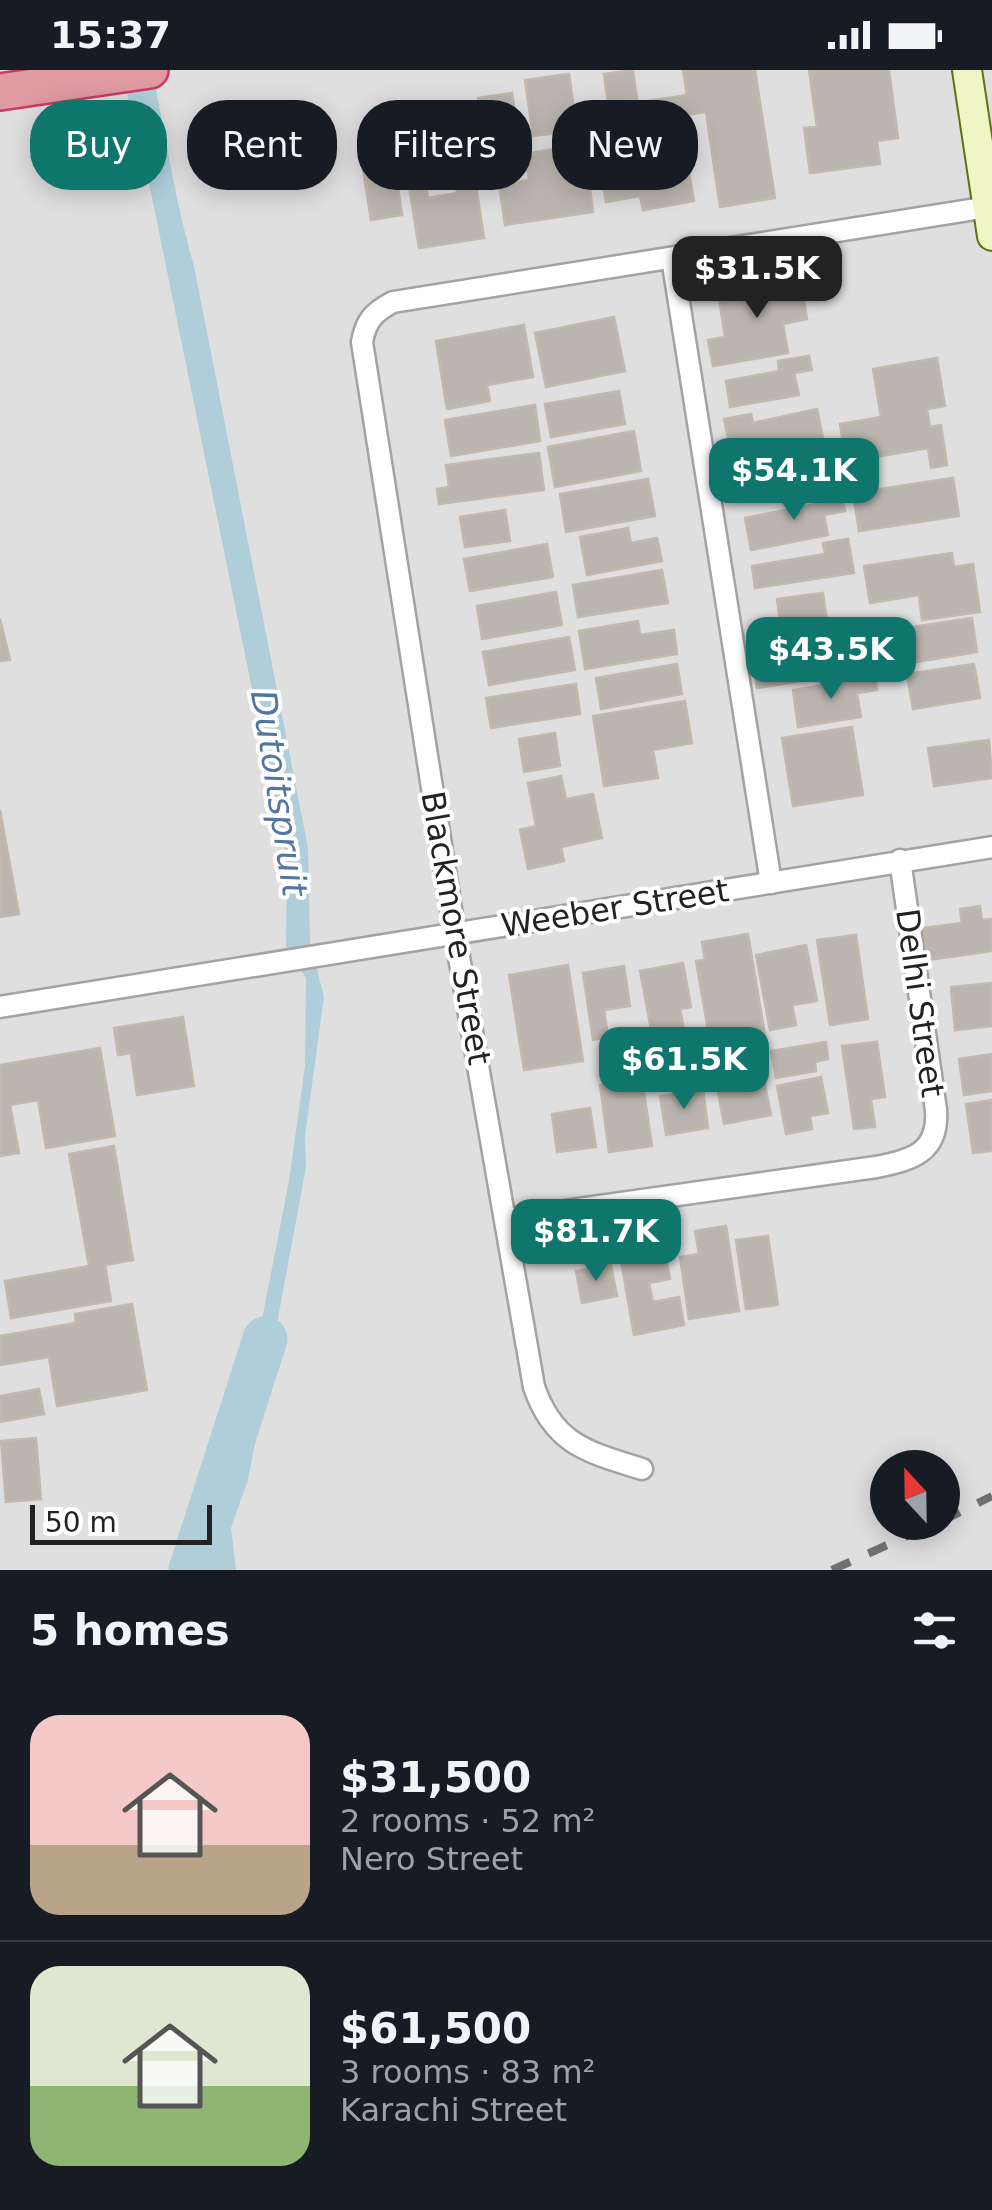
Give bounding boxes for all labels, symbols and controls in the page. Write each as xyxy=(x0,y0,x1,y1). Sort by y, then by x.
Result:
text: 15:37 xyxy=(50,13,171,57)
chip: Buy xyxy=(30,100,167,190)
chip: Rent xyxy=(187,100,337,190)
chip: Filters xyxy=(357,100,532,190)
chip: New xyxy=(552,100,698,190)
pin: $31.5K xyxy=(676,236,838,321)
text: $31.5K xyxy=(694,249,820,287)
pin: $54.1K xyxy=(713,438,875,523)
text: $54.1K xyxy=(731,451,857,489)
pin: $43.5K xyxy=(750,617,912,702)
text: $43.5K xyxy=(768,630,894,668)
water label: Dutoitspruit xyxy=(243,687,315,900)
street label: Blackmore Street xyxy=(413,788,499,1068)
street label: Weeber Street xyxy=(499,871,731,945)
street label: Delhi Street xyxy=(888,906,952,1100)
pin: $61.5K xyxy=(603,1027,765,1112)
text: $61.5K xyxy=(621,1040,747,1078)
pin: $81.7K xyxy=(515,1199,677,1284)
text: $81.7K xyxy=(533,1212,659,1250)
north arrow xyxy=(870,1450,960,1540)
map controls xyxy=(870,1450,960,1540)
scale bar xyxy=(30,1500,212,1544)
text: 50 m xyxy=(45,1506,117,1539)
icon: filters xyxy=(907,1603,962,1658)
text: 5 homes xyxy=(30,1606,230,1655)
text: $31,500 xyxy=(340,1753,531,1802)
icon: home xyxy=(110,1755,230,1875)
text: 2 rooms · 52 m² xyxy=(340,1802,595,1840)
text: Nero Street xyxy=(340,1840,523,1878)
text: $61,500 xyxy=(340,2004,531,2053)
icon: home xyxy=(110,2006,230,2126)
text: 3 rooms · 83 m² xyxy=(340,2053,595,2091)
text: Karachi Street xyxy=(340,2091,567,2129)

